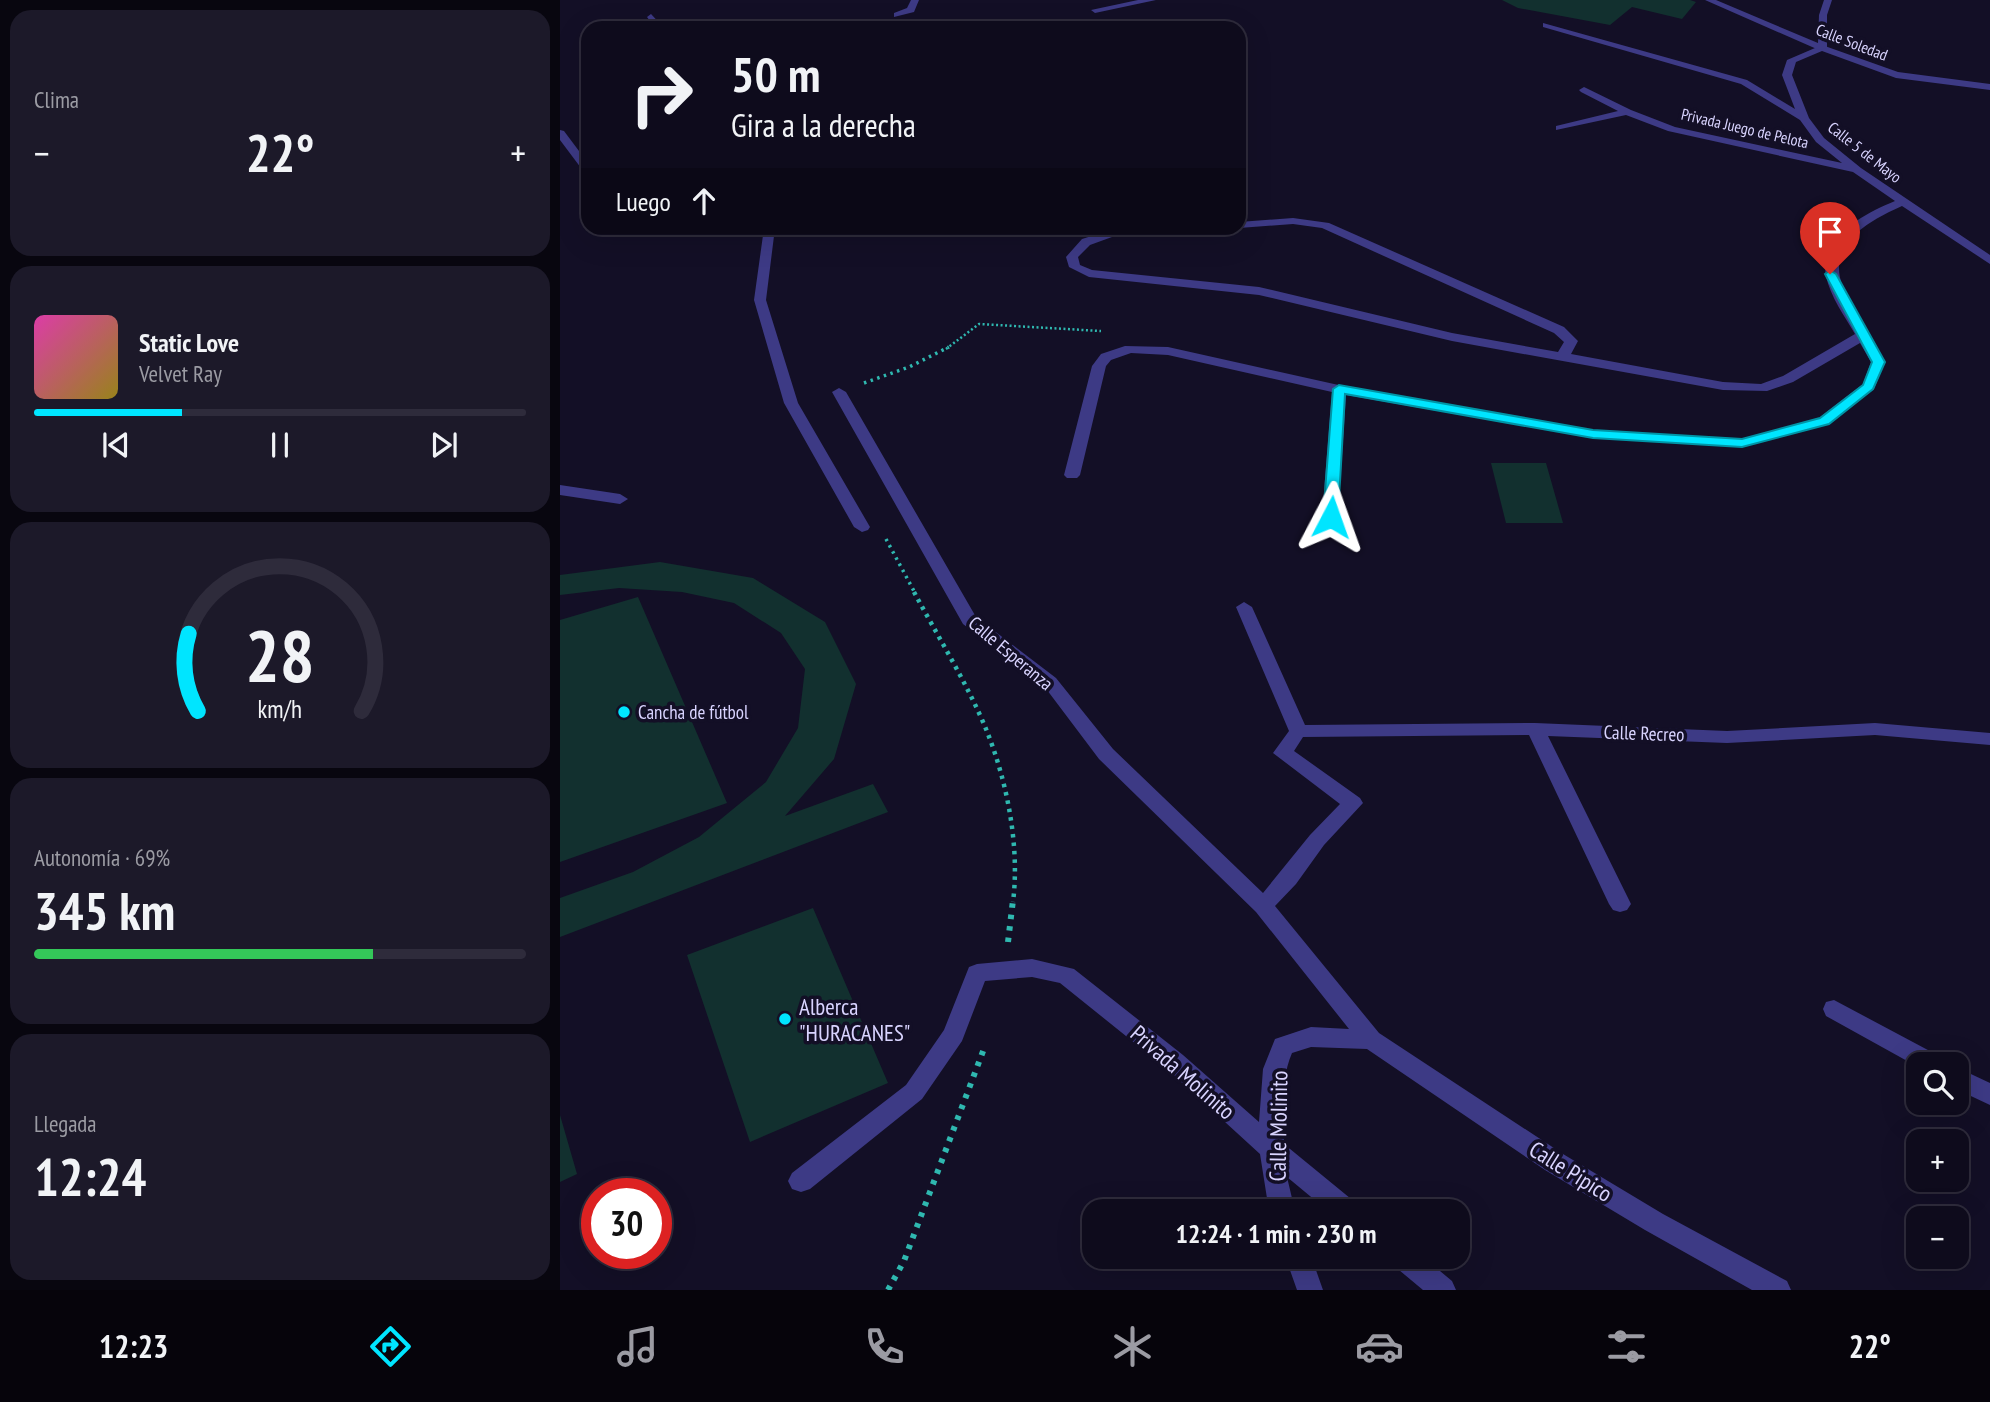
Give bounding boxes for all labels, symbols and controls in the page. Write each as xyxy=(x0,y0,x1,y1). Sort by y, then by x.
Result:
street label: Calle Soledad xyxy=(1813,19,1891,65)
text: 50 m xyxy=(731,42,820,106)
icon: right xyxy=(616,49,707,140)
text: Clima xyxy=(34,85,79,114)
text: Gira a la derecha xyxy=(731,104,916,146)
street label: Privada Juego de Pelota xyxy=(1679,104,1811,152)
street label: Calle 5 de Mayo xyxy=(1824,117,1906,187)
text: 22° xyxy=(246,119,314,186)
text: − xyxy=(34,128,50,177)
text: + xyxy=(510,128,526,177)
icon: ahead xyxy=(685,182,723,220)
text: Luego xyxy=(616,185,671,218)
pin xyxy=(1800,202,1860,274)
icon: arrive xyxy=(1811,213,1849,251)
text: Static Love xyxy=(139,326,239,359)
text: Velvet Ray xyxy=(139,359,222,388)
icon: previous xyxy=(97,426,135,464)
icon: pause xyxy=(261,426,299,464)
icon: next xyxy=(425,426,463,464)
position arrow xyxy=(1294,480,1368,554)
text: 28 xyxy=(245,607,315,701)
street label: Calle Esperanza xyxy=(964,611,1058,695)
text: km/h xyxy=(258,693,302,725)
place label: Cancha de fútbol xyxy=(638,700,749,724)
marker: Cancha de fútbol xyxy=(616,704,632,720)
street label: Calle Recreo xyxy=(1603,720,1685,746)
text: Autonomía · 69% xyxy=(34,843,170,872)
text: 345 km xyxy=(34,877,175,944)
place label: Alberca "HURACANES" xyxy=(799,992,910,1047)
marker: Alberca "HURACANES" xyxy=(777,1011,793,1027)
street label: Privada Molinito xyxy=(1125,1019,1241,1125)
map controls xyxy=(1906,1052,1969,1269)
button: search xyxy=(1906,1052,1969,1115)
street label: Calle Molinito xyxy=(1263,1070,1293,1182)
text: Llegada xyxy=(34,1109,97,1138)
button: + xyxy=(1906,1129,1969,1192)
street label: Calle Pipico xyxy=(1524,1134,1618,1208)
text: 12:24 xyxy=(34,1143,146,1210)
speed limit sign: 30 xyxy=(581,1178,672,1269)
button: − xyxy=(1906,1206,1969,1269)
text: 12:24 · 1 min · 230 m xyxy=(1176,1217,1376,1250)
icon: directions xyxy=(366,1322,415,1371)
icon: music xyxy=(613,1322,662,1371)
icon: phone xyxy=(860,1322,909,1371)
icon: climate xyxy=(1108,1322,1157,1371)
icon: car xyxy=(1355,1322,1404,1371)
icon: filters xyxy=(1602,1322,1651,1371)
text: 12:23 xyxy=(99,1325,168,1367)
text: 22° xyxy=(1849,1325,1891,1367)

